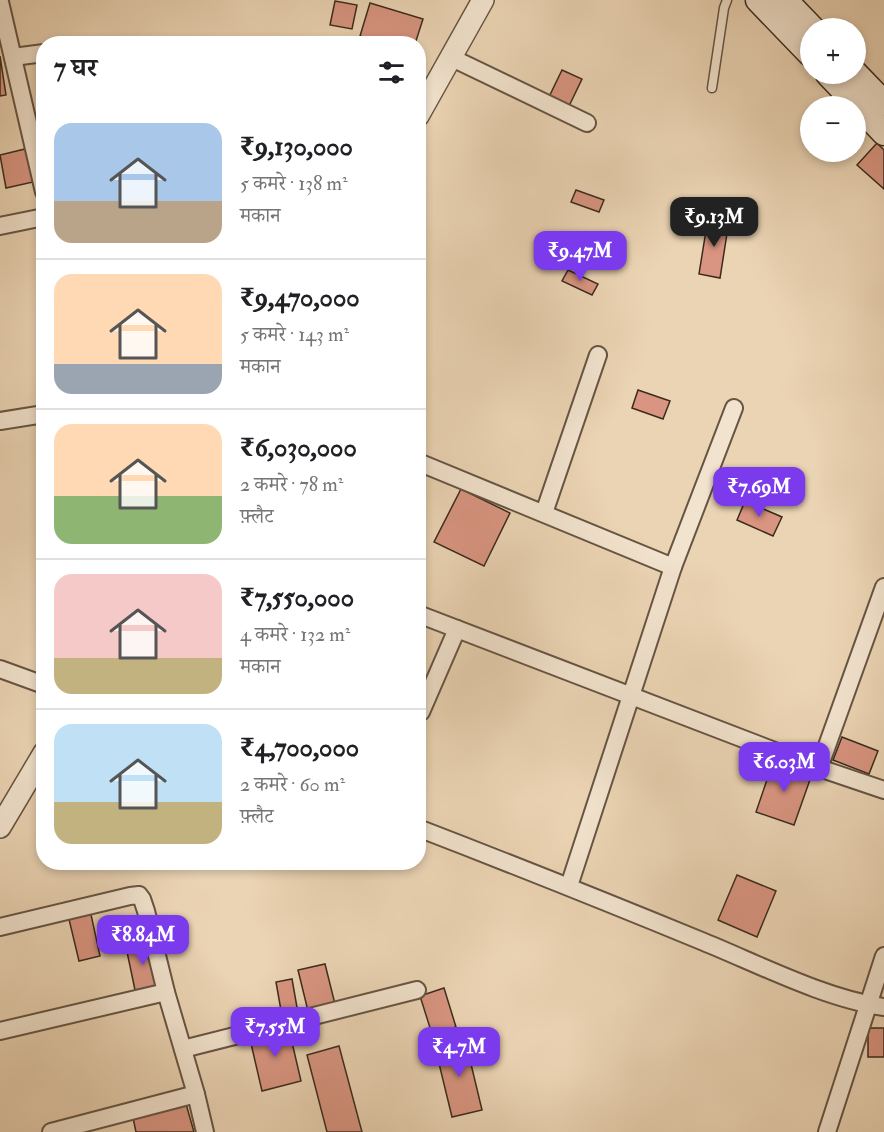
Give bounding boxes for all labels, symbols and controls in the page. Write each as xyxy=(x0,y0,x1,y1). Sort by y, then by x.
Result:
map controls xyxy=(800,18,866,162)
button: + xyxy=(800,18,866,84)
text: 7 घर xyxy=(54,52,97,84)
icon: filters xyxy=(375,56,408,89)
button: − xyxy=(800,96,866,162)
text: ₹9,130,000 xyxy=(240,131,353,163)
icon: home xyxy=(102,147,174,219)
text: 5 कमरे · 138 m² xyxy=(240,171,348,196)
pin: ₹9.13M xyxy=(665,197,763,248)
text: मकान xyxy=(240,203,281,228)
text: ₹9.13M xyxy=(684,204,744,229)
pin: ₹9.47M xyxy=(531,231,629,282)
text: ₹9.47M xyxy=(548,238,612,263)
text: ₹9,470,000 xyxy=(240,282,360,314)
icon: home xyxy=(102,298,174,370)
text: 5 कमरे · 143 m² xyxy=(240,322,349,347)
text: मकान xyxy=(240,354,281,379)
text: ₹6,030,000 xyxy=(240,432,357,464)
icon: home xyxy=(102,448,174,520)
pin: ₹7.69M xyxy=(710,467,808,518)
text: 2 कमरे · 78 m² xyxy=(240,472,343,497)
text: ₹7.69M xyxy=(727,474,791,499)
text: फ़्लैट xyxy=(240,504,273,529)
text: ₹7,550,000 xyxy=(240,582,354,614)
icon: home xyxy=(102,598,174,670)
text: 4 कमरे · 132 m² xyxy=(240,622,350,647)
text: मकान xyxy=(240,654,281,679)
text: ₹4,700,000 xyxy=(240,732,359,764)
pin: ₹6.03M xyxy=(735,742,833,793)
icon: home xyxy=(102,748,174,820)
text: ₹6.03M xyxy=(753,749,815,774)
text: 2 कमरे · 60 m² xyxy=(240,772,345,797)
text: फ़्लैट xyxy=(240,804,273,829)
pin: ₹8.84M xyxy=(94,915,192,966)
text: ₹8.84M xyxy=(111,922,175,947)
pin: ₹7.55M xyxy=(226,1007,324,1058)
text: ₹7.55M xyxy=(245,1014,305,1039)
pin: ₹4.7M xyxy=(417,1027,501,1078)
text: ₹4.7M xyxy=(432,1034,486,1059)

